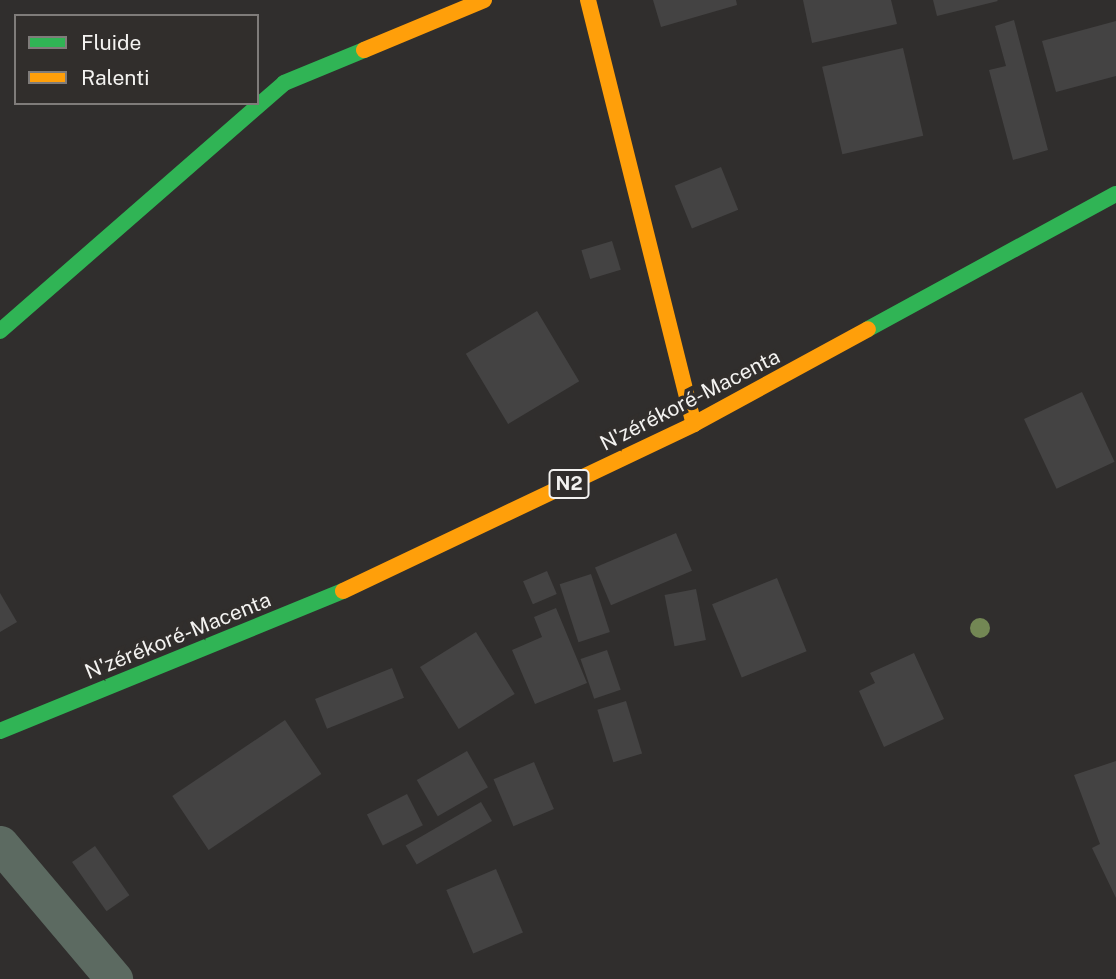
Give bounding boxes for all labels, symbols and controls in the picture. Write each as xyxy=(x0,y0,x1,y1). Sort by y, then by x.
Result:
legend xyxy=(14,14,259,105)
text: Fluide xyxy=(81,30,141,55)
text: Ralenti xyxy=(81,65,149,90)
street label: N'zérékoré-Macenta xyxy=(596,344,784,456)
road number: N2 xyxy=(548,468,590,499)
street label: N'zérékoré-Macenta xyxy=(81,587,275,685)

